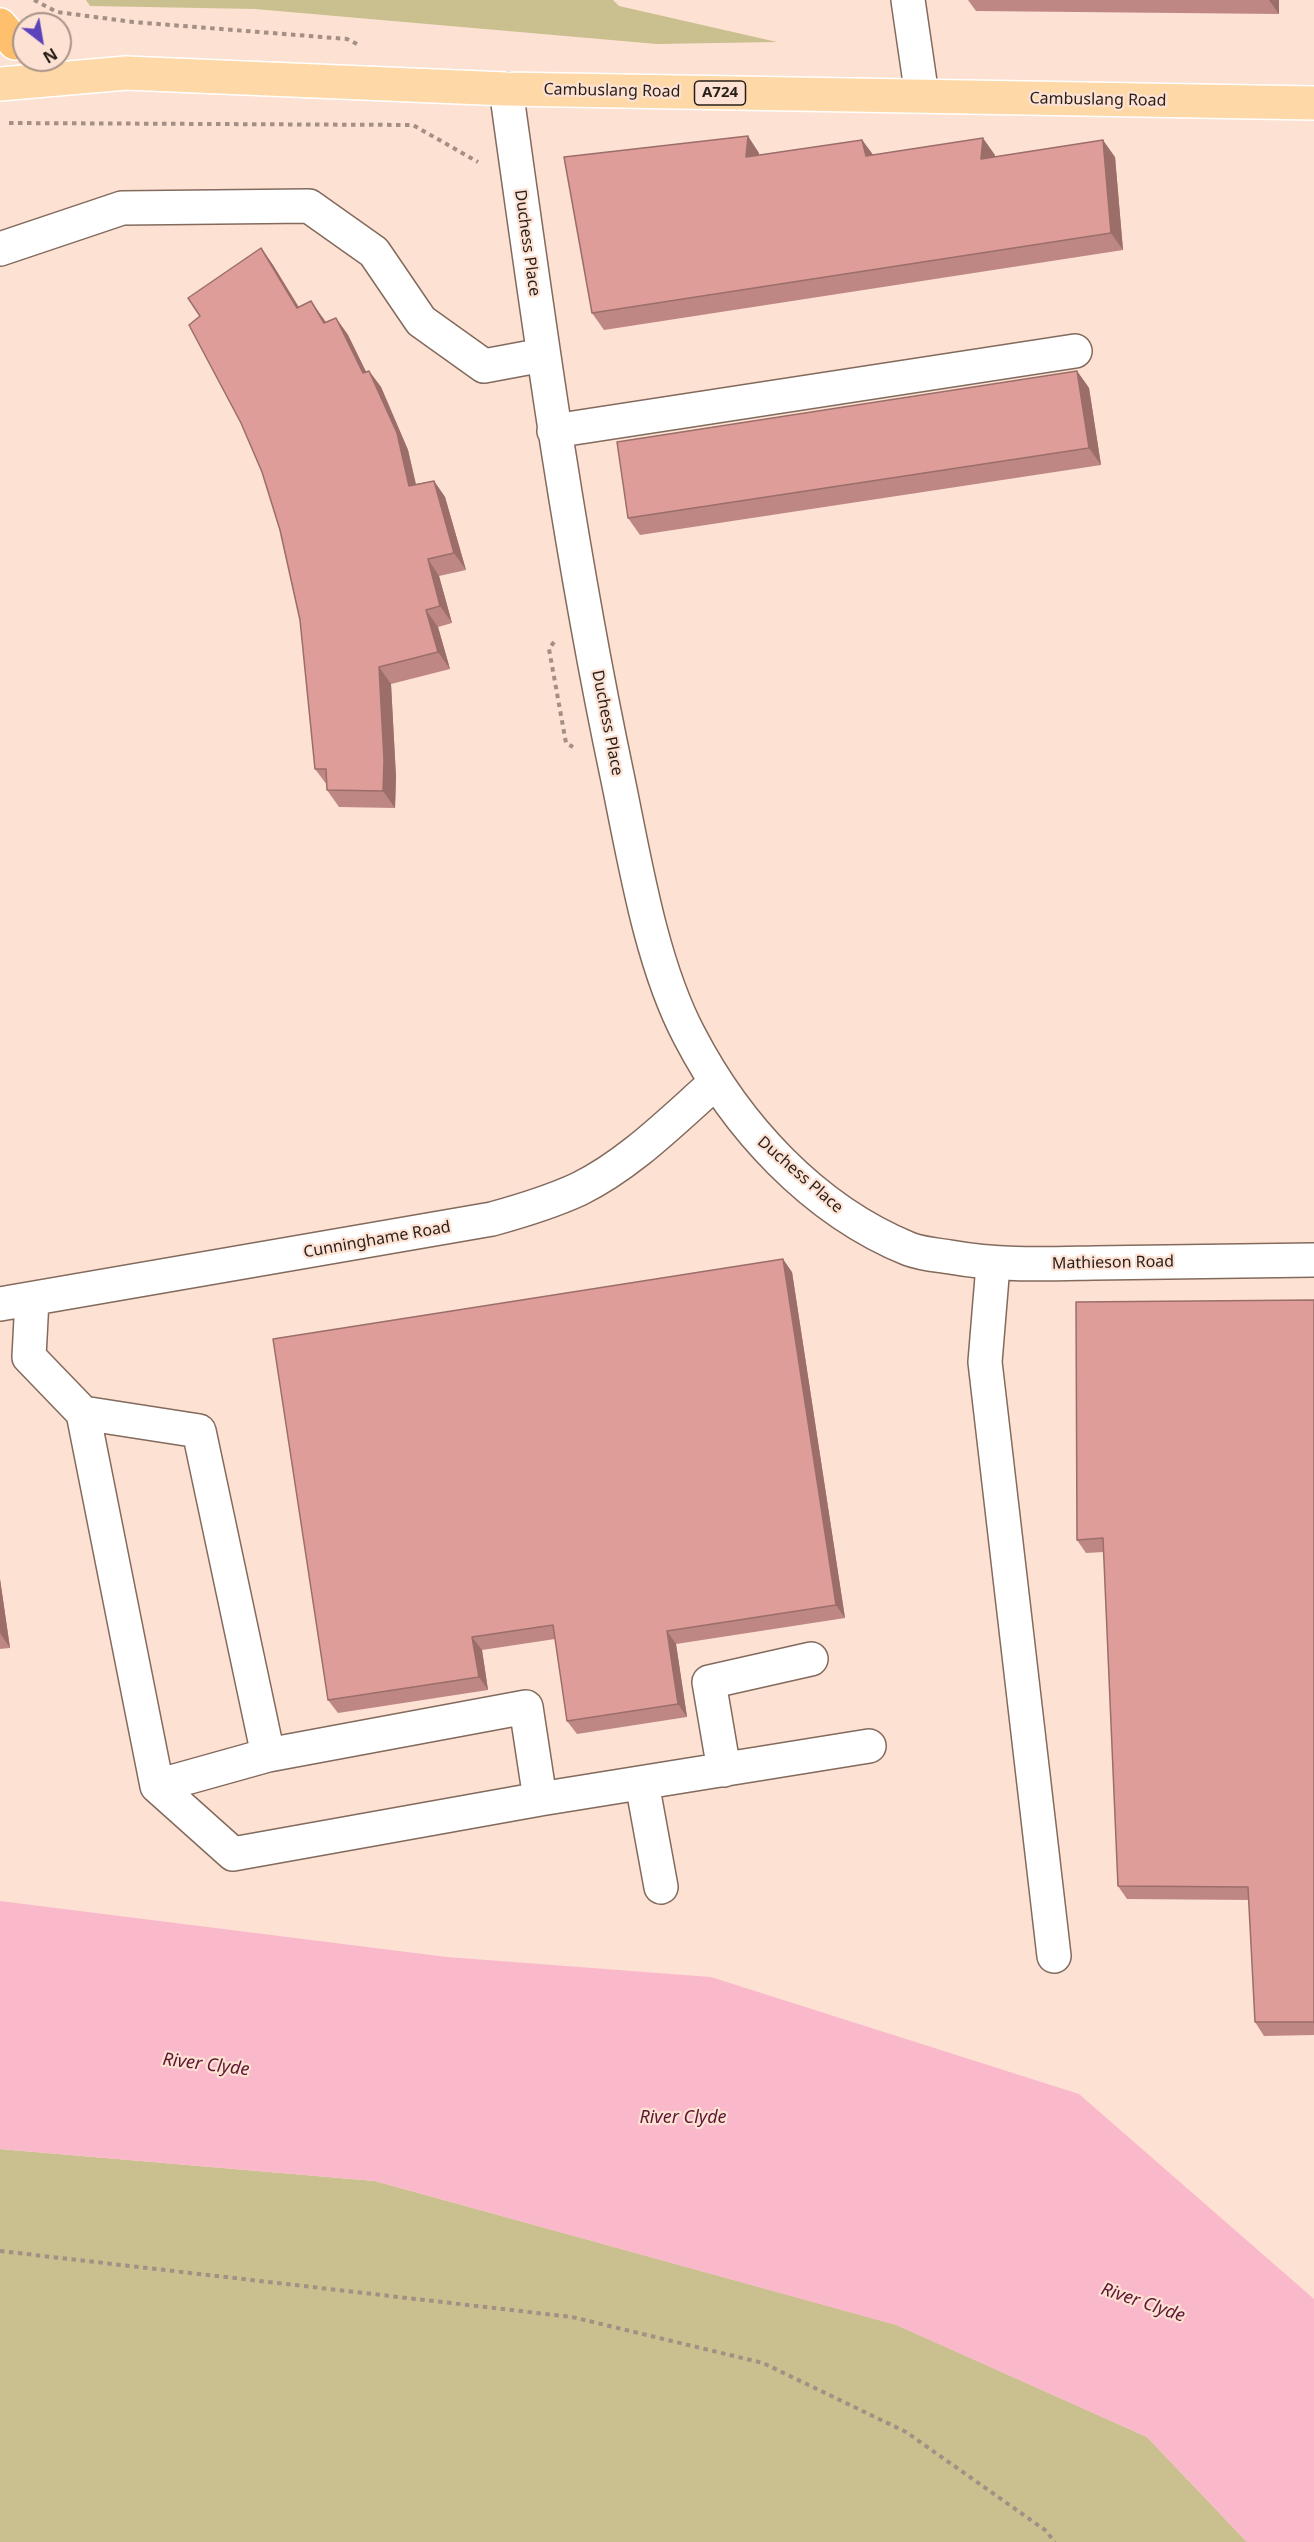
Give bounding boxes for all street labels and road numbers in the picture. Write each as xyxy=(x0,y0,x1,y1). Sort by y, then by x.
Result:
street label: Cambuslang Road xyxy=(543,80,681,102)
road number: A724 xyxy=(694,81,746,105)
street label: Cambuslang Road xyxy=(1029,89,1167,111)
street label: Duchess Place xyxy=(510,189,544,297)
street label: Duchess Place xyxy=(587,669,627,777)
street label: Duchess Place xyxy=(753,1133,847,1217)
street label: Cunninghame Road xyxy=(302,1218,452,1262)
street label: Mathieson Road xyxy=(1052,1252,1174,1274)

